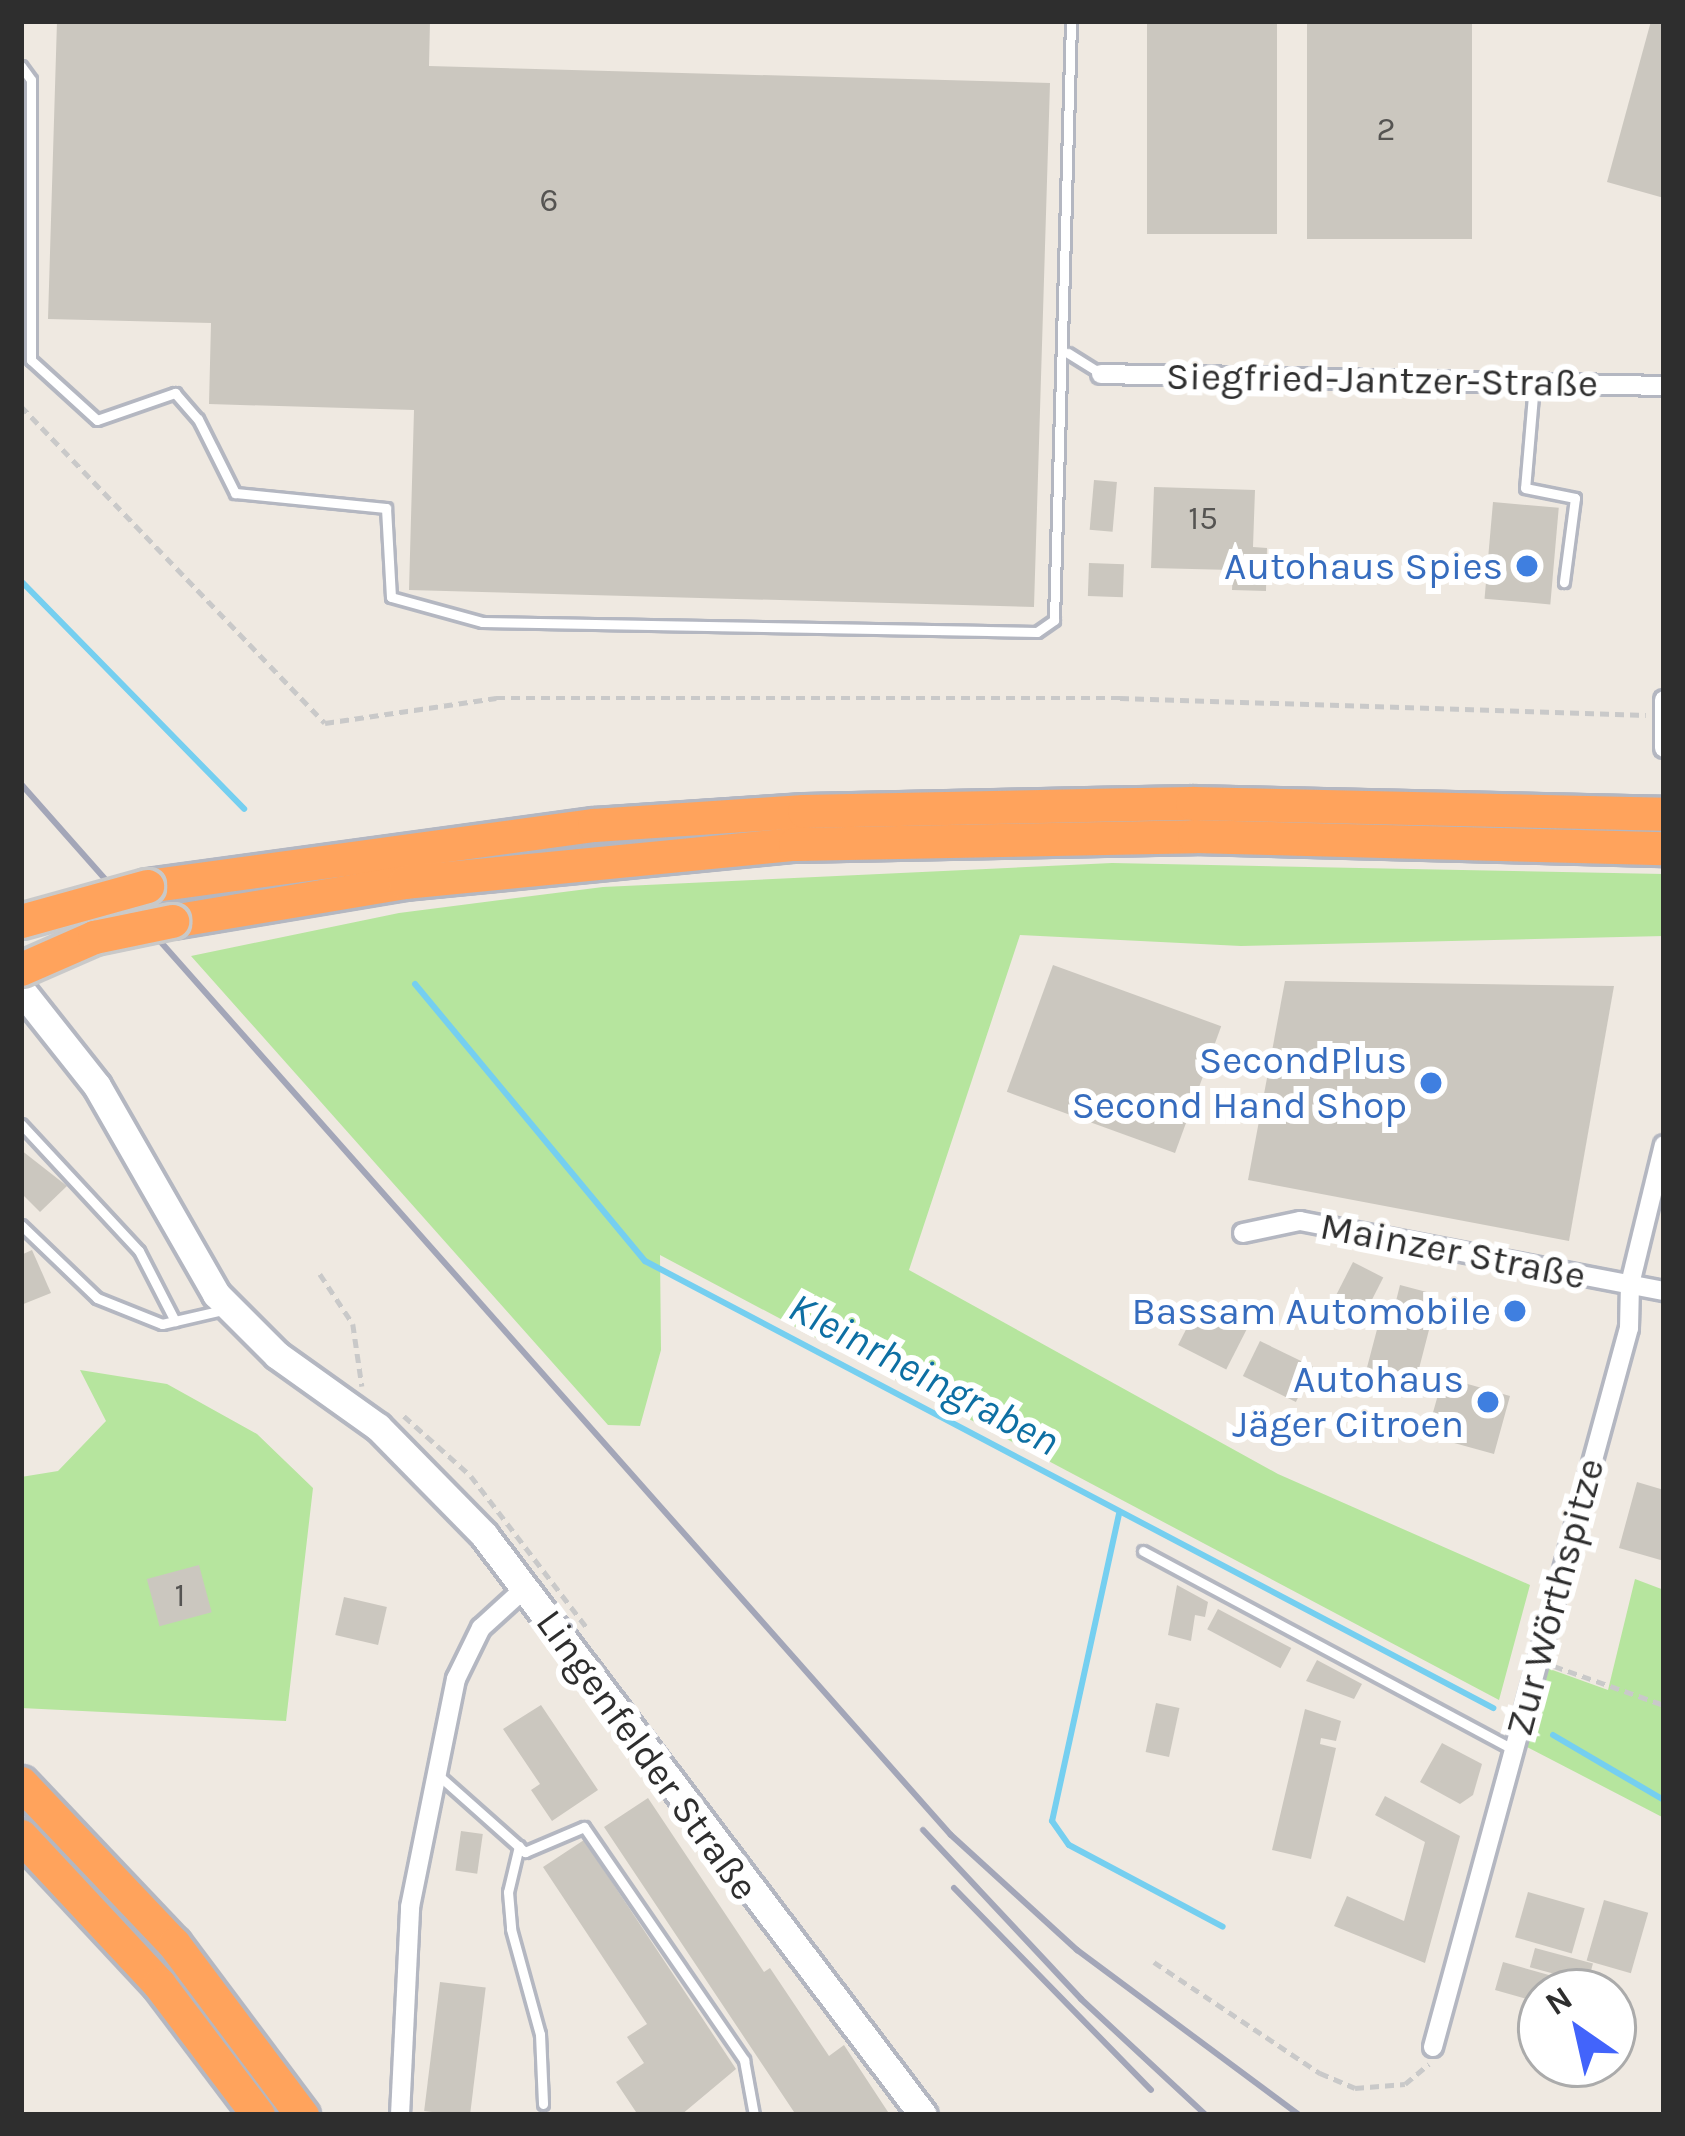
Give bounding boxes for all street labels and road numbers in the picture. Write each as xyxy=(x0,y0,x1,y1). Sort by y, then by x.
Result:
street label: Siegfried-Jantzer-Straße xyxy=(1165,353,1599,407)
street label: Mainzer Straße xyxy=(1316,1202,1590,1300)
street label: Zur Wörthspitze xyxy=(1495,1453,1615,1741)
street label: Lingenfelder Straße xyxy=(526,1601,768,1909)

